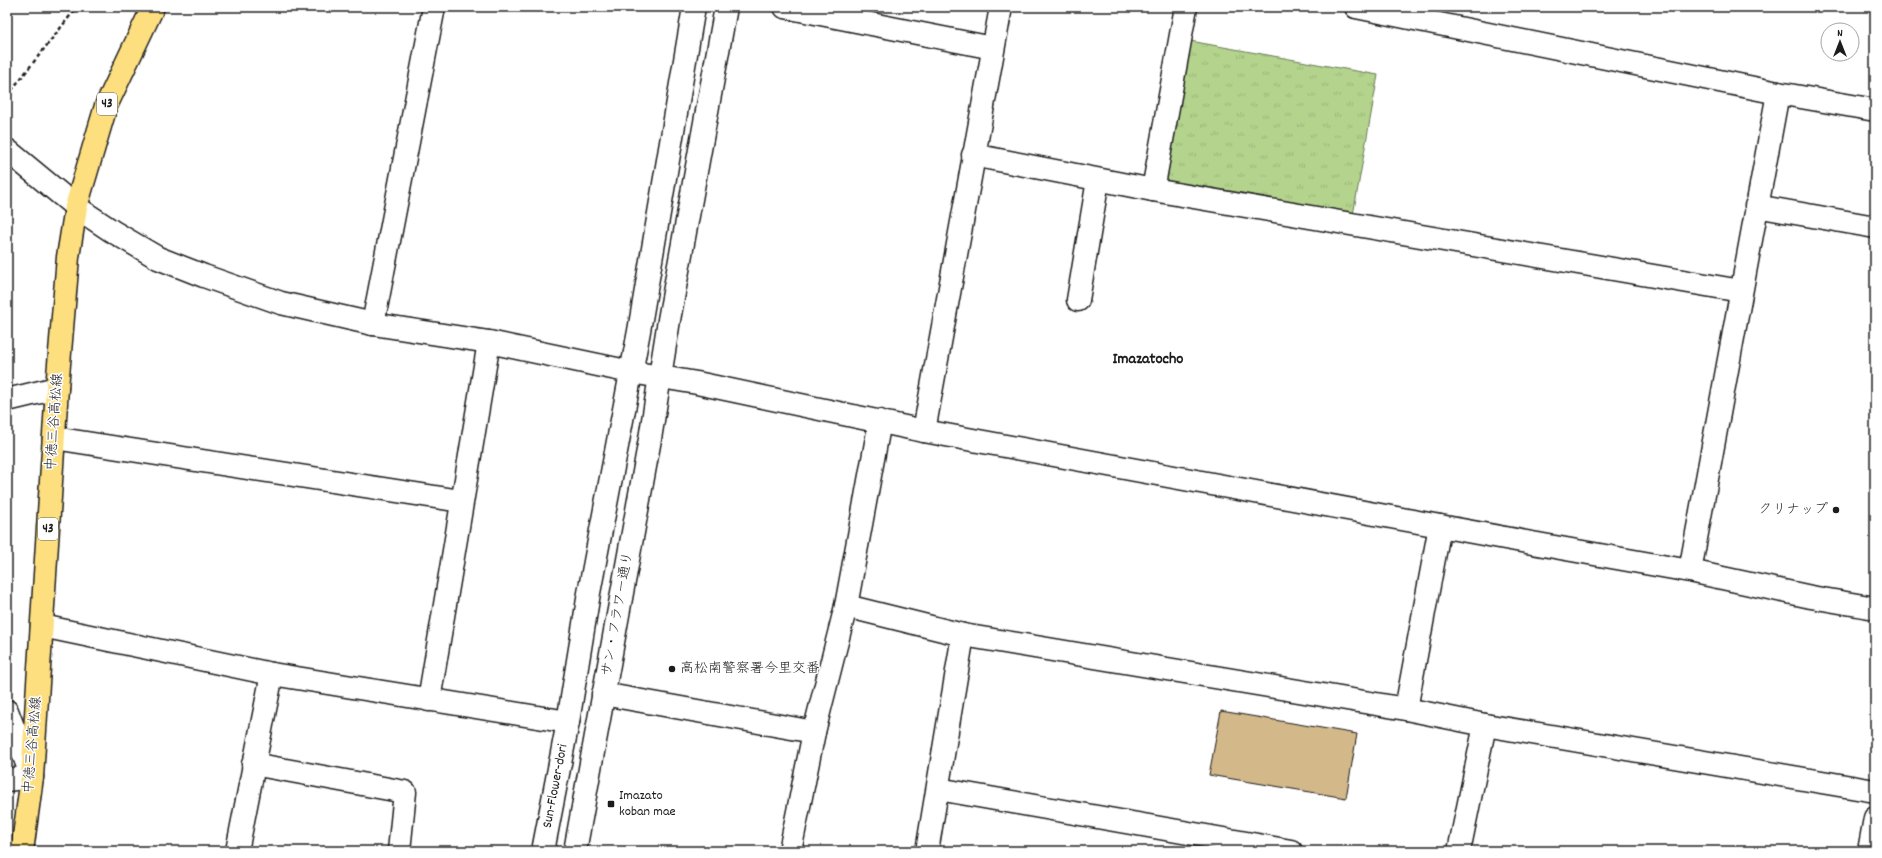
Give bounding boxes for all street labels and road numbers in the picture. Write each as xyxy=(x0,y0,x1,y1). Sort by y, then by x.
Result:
road number: 43 xyxy=(97,93,117,115)
street label: 中徳三谷高松線 xyxy=(42,372,68,472)
road number: 43 xyxy=(38,518,58,540)
street label: サン・フラワー通り xyxy=(597,550,639,678)
street label: 中徳三谷高松線 xyxy=(19,695,47,795)
street label: Sun-Flower-dori xyxy=(538,742,574,830)

